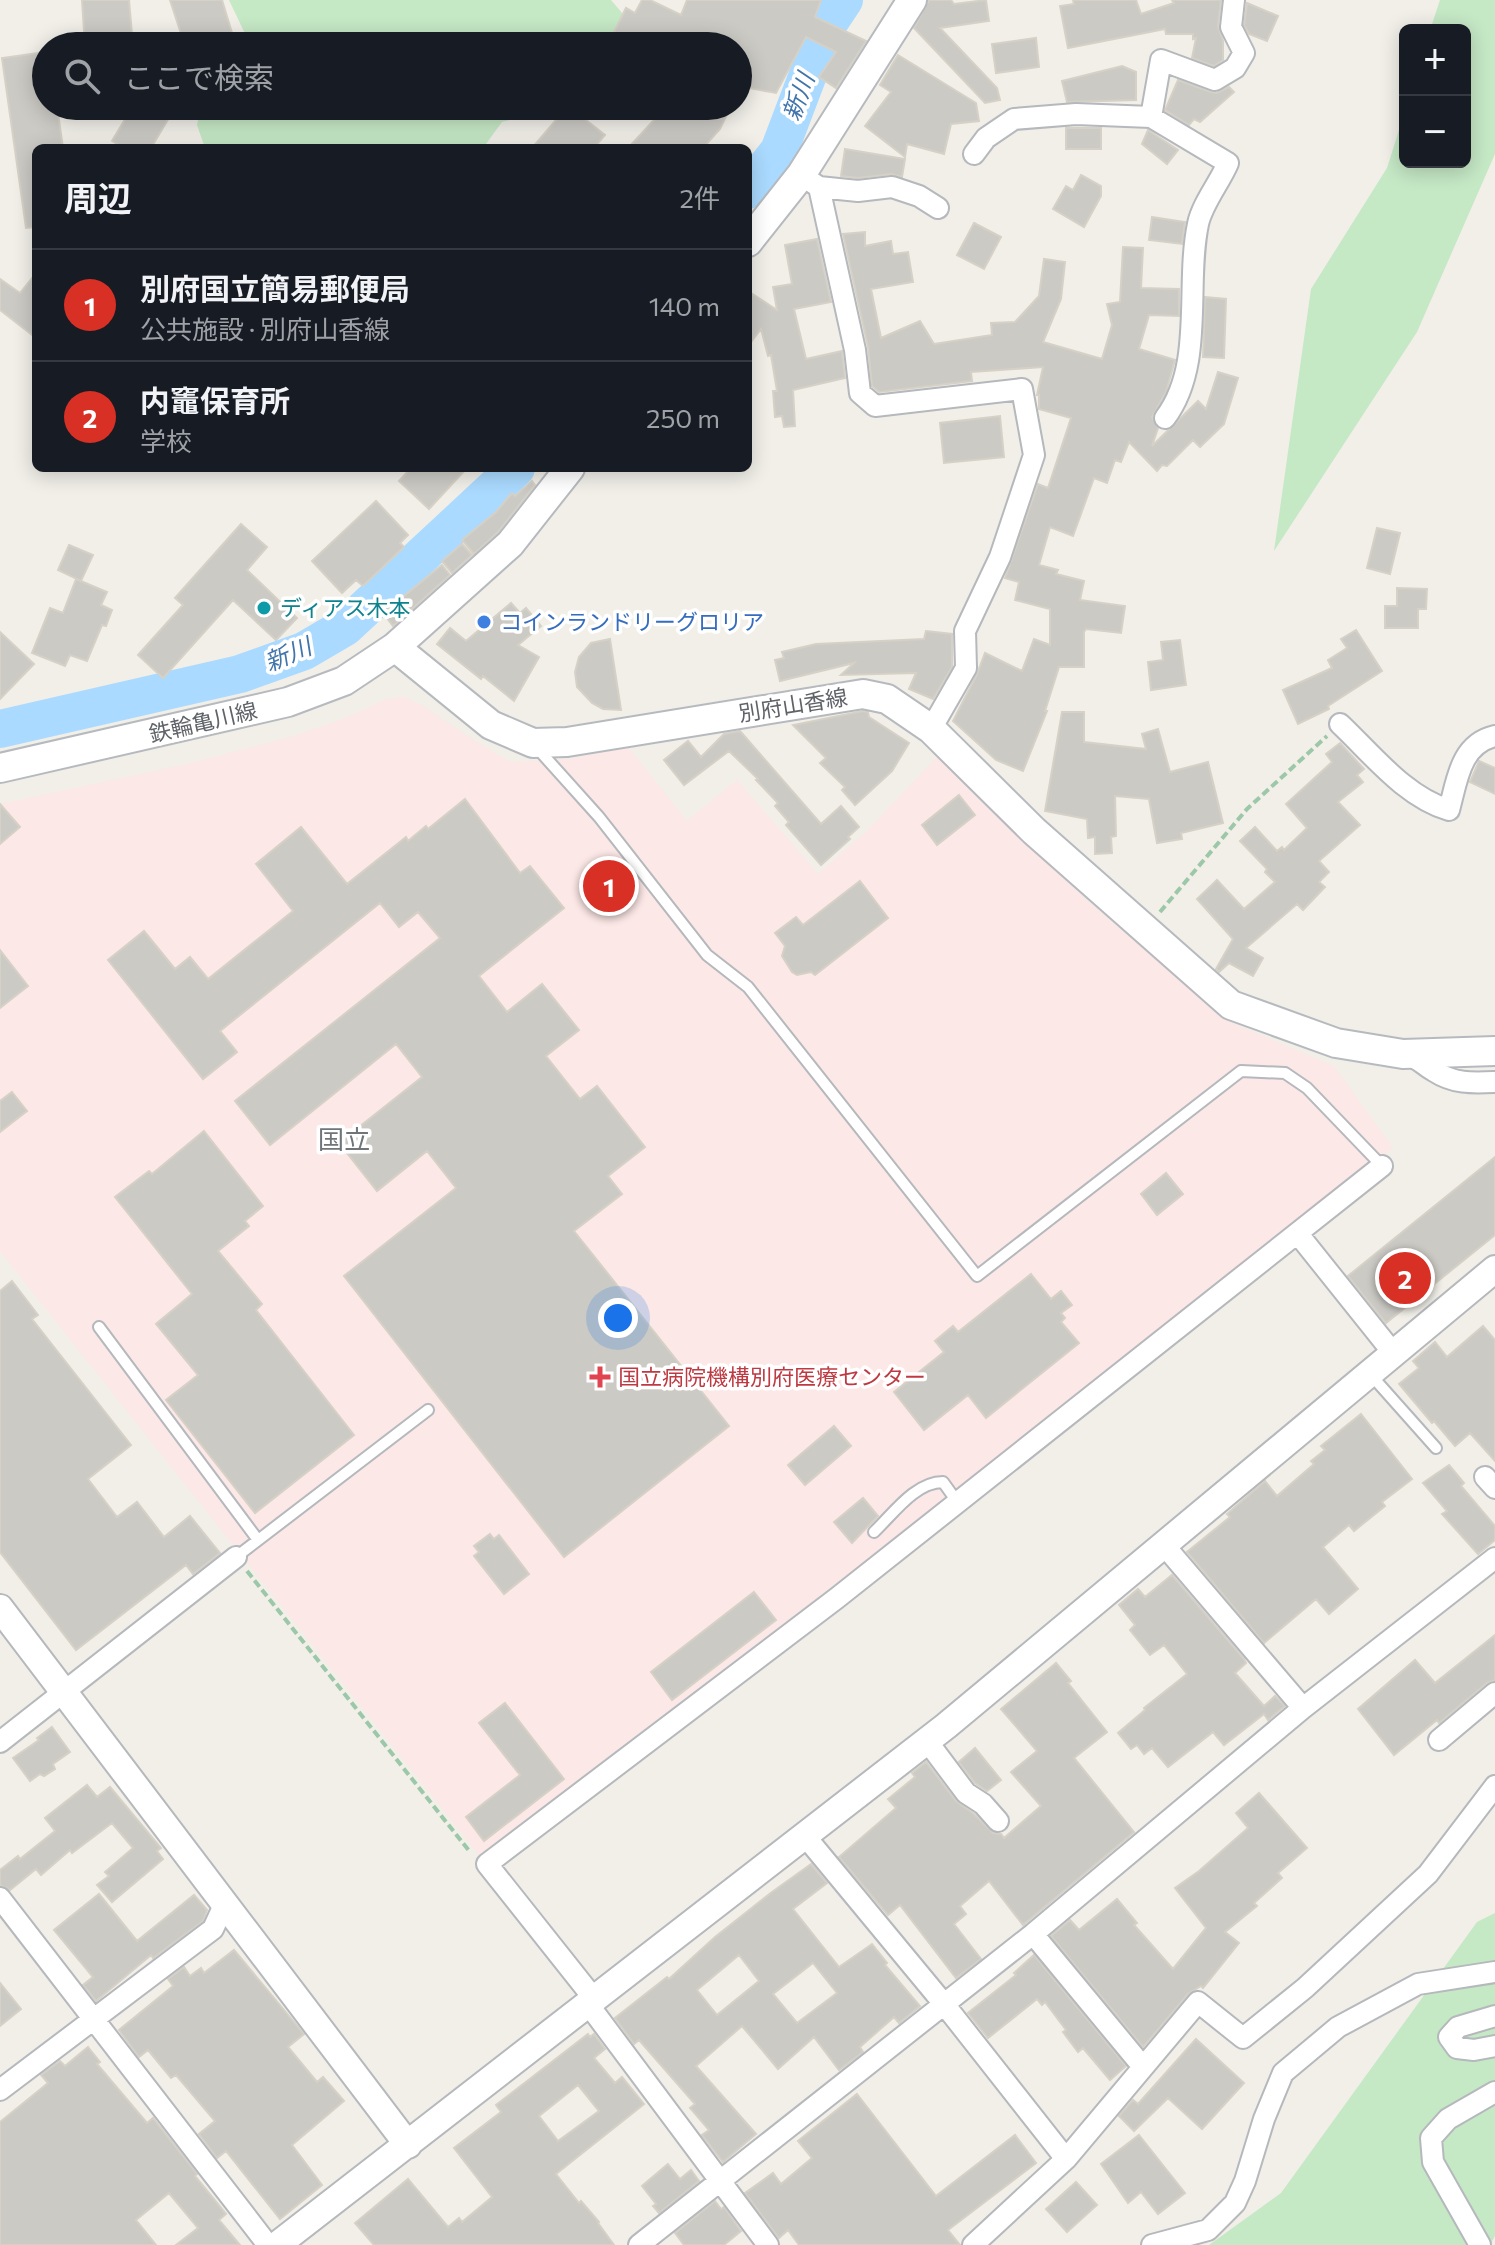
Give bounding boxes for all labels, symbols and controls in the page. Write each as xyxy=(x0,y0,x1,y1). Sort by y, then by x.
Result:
map controls xyxy=(1399,24,1471,168)
button: + xyxy=(1399,24,1471,96)
search box xyxy=(32,32,752,120)
icon: search xyxy=(60,54,104,98)
text: ここで検索 xyxy=(124,58,274,95)
water label: 新川 xyxy=(776,66,820,124)
button: − xyxy=(1399,96,1471,168)
text: 周辺 xyxy=(64,176,132,218)
text: 2件 xyxy=(680,182,720,213)
text: 別府国立簡易郵便局 xyxy=(140,269,410,306)
text: 1 xyxy=(84,290,96,321)
text: 140 m xyxy=(649,290,720,321)
text: 公共施設 · 別府山香線 xyxy=(140,313,390,344)
text: 内竈保育所 xyxy=(140,381,290,418)
text: 2 xyxy=(83,402,97,433)
text: 250 m xyxy=(646,402,720,433)
text: 学校 xyxy=(140,425,192,456)
place label: ディアス木本 xyxy=(280,594,410,621)
marker: ディアス木本 xyxy=(255,599,273,617)
place label: コインランドリーグロリア xyxy=(500,608,764,635)
marker: コインランドリーグロリア xyxy=(475,613,493,631)
water label: 新川 xyxy=(260,630,318,676)
street label: 別府山香線 xyxy=(736,683,849,726)
street label: 鉄輪亀川線 xyxy=(146,696,260,747)
pin: 1 xyxy=(583,856,635,916)
district label: 国立 xyxy=(318,1123,370,1154)
pin: 2 xyxy=(1379,1248,1431,1308)
your location xyxy=(598,1298,638,1338)
place label: 国立病院機構別府医療センター xyxy=(618,1363,926,1390)
marker: 国立病院機構別府医療センター xyxy=(589,1366,611,1388)

